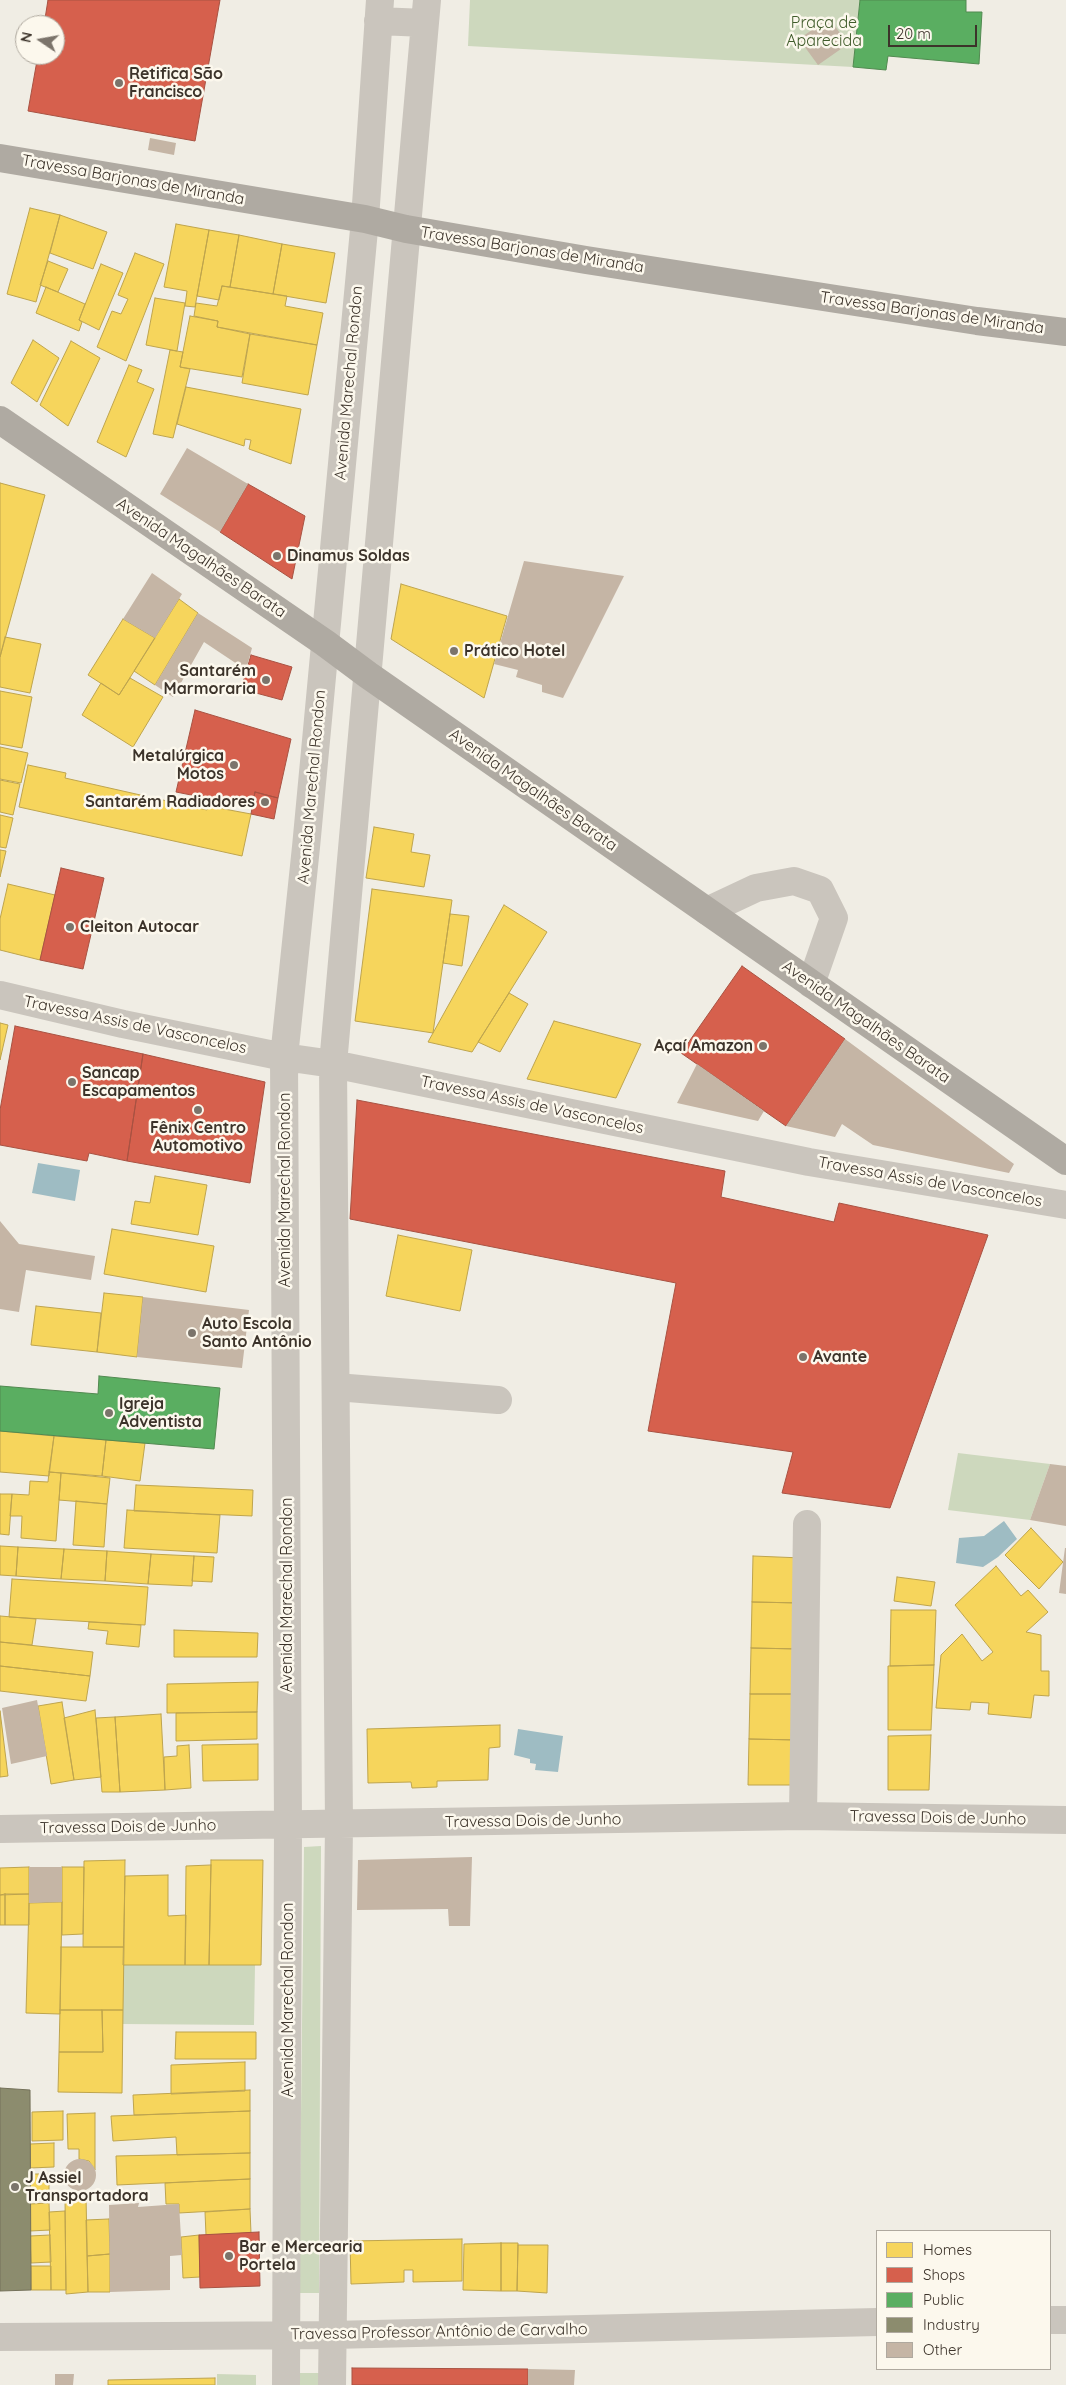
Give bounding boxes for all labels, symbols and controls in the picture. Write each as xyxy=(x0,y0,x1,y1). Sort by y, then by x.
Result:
park label: Praça de Aparecida xyxy=(786,13,862,51)
north arrow xyxy=(15,15,65,65)
scale bar xyxy=(891,15,980,47)
text: 20 m xyxy=(896,24,931,43)
text: N xyxy=(16,30,36,44)
place label: Retifica São Francisco xyxy=(129,64,223,102)
marker: Retifica São Francisco xyxy=(113,77,125,89)
street label: Travessa Barjonas de Miranda xyxy=(20,151,246,209)
street label: Travessa Barjonas de Miranda xyxy=(419,223,645,277)
street label: Avenida Marechal Rondon xyxy=(331,285,367,481)
street label: Travessa Barjonas de Miranda xyxy=(819,288,1045,338)
street label: Avenida Magalhães Barata xyxy=(112,494,290,622)
place label: Dinamus Soldas xyxy=(287,546,410,566)
marker: Dinamus Soldas xyxy=(271,550,283,562)
place label: Prático Hotel xyxy=(464,641,565,661)
marker: Prático Hotel xyxy=(448,645,460,657)
place label: Santarém Marmoraria xyxy=(164,661,256,699)
marker: Santarém Marmoraria xyxy=(260,674,272,686)
street label: Avenida Marechal Rondon xyxy=(294,689,330,885)
street label: Avenida Magalhães Barata xyxy=(445,725,621,855)
place label: Metalúrgica Motos xyxy=(132,746,224,784)
marker: Metalúrgica Motos xyxy=(228,759,240,771)
place label: Santarém Radiadores xyxy=(85,792,255,812)
marker: Santarém Radiadores xyxy=(259,796,271,808)
place label: Cleiton Autocar xyxy=(80,917,199,937)
marker: Cleiton Autocar xyxy=(64,921,76,933)
street label: Avenida Magalhães Barata xyxy=(778,957,954,1087)
street label: Travessa Assis de Vasconcelos xyxy=(22,992,248,1058)
place label: Açaí Amazon xyxy=(654,1036,753,1056)
marker: Açaí Amazon xyxy=(757,1040,769,1052)
place label: Sancap Escapamentos xyxy=(82,1063,195,1101)
street label: Travessa Assis de Vasconcelos xyxy=(419,1072,645,1138)
marker: Sancap Escapamentos xyxy=(66,1076,78,1088)
street label: Avenida Marechal Rondon xyxy=(275,1093,295,1287)
marker: Fênix Centro Automotivo xyxy=(192,1104,204,1116)
place label: Fênix Centro Automotivo xyxy=(150,1118,246,1156)
street label: Travessa Assis de Vasconcelos xyxy=(816,1153,1044,1211)
place label: Auto Escola Santo Antônio xyxy=(202,1314,312,1352)
marker: Auto Escola Santo Antônio xyxy=(186,1327,198,1339)
place label: Avante xyxy=(813,1347,867,1367)
marker: Avante xyxy=(797,1351,809,1363)
place label: Igreja Adventista xyxy=(119,1394,202,1432)
marker: Igreja Adventista xyxy=(103,1407,115,1419)
street label: Avenida Marechal Rondon xyxy=(277,1498,297,1692)
street label: Travessa Dois de Junho xyxy=(849,1807,1027,1829)
street label: Travessa Dois de Junho xyxy=(444,1810,622,1832)
street label: Travessa Dois de Junho xyxy=(39,1816,217,1838)
street label: Avenida Marechal Rondon xyxy=(278,1903,298,2097)
place label: J Assiel Transportadora xyxy=(25,2168,149,2206)
marker: J Assiel Transportadora xyxy=(9,2181,21,2193)
legend xyxy=(876,2230,1051,2370)
place label: Bar e Mercearia Portela xyxy=(239,2237,363,2275)
text: Homes xyxy=(923,2240,972,2259)
marker: Bar e Mercearia Portela xyxy=(223,2250,235,2262)
text: Shops xyxy=(923,2265,965,2284)
text: Public xyxy=(923,2290,964,2309)
text: Industry xyxy=(923,2315,980,2334)
street label: Travessa Professor Antônio de Carvalho xyxy=(290,2320,588,2344)
text: Other xyxy=(923,2340,962,2359)

